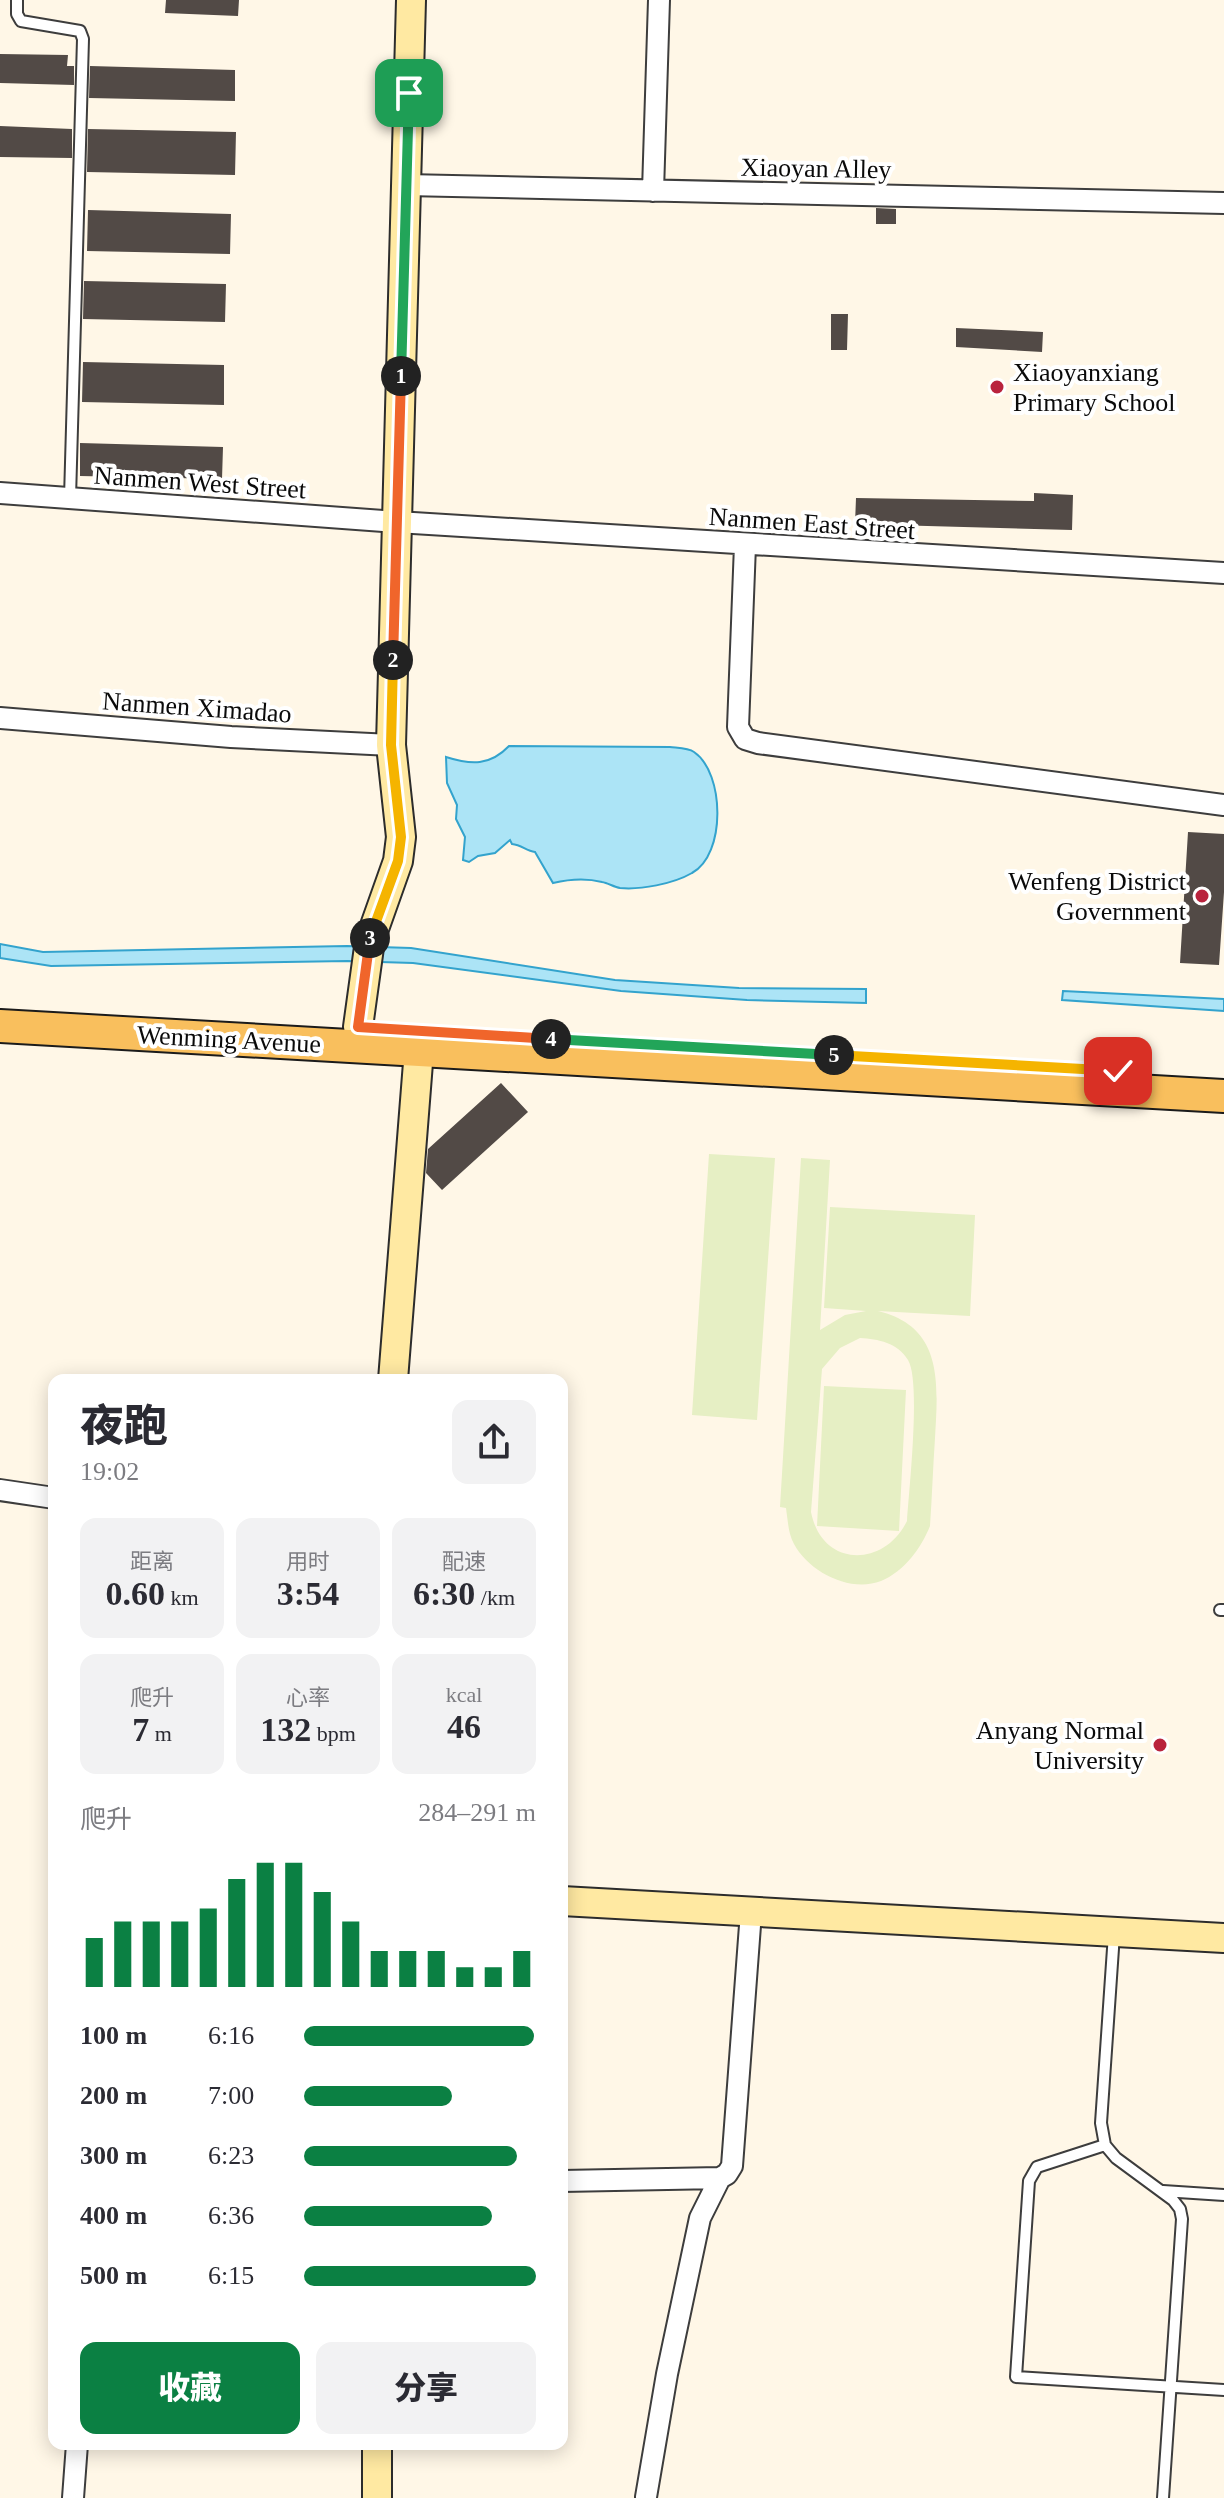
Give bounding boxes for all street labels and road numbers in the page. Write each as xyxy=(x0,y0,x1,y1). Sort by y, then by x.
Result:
street label: Xiaoyan Alley xyxy=(740,153,892,184)
street label: Nanmen West Street xyxy=(93,461,308,504)
street label: Nanmen East Street xyxy=(708,502,917,545)
street label: Nanmen Ximadao xyxy=(101,686,293,729)
street label: Wenming Avenue xyxy=(136,1020,322,1059)

